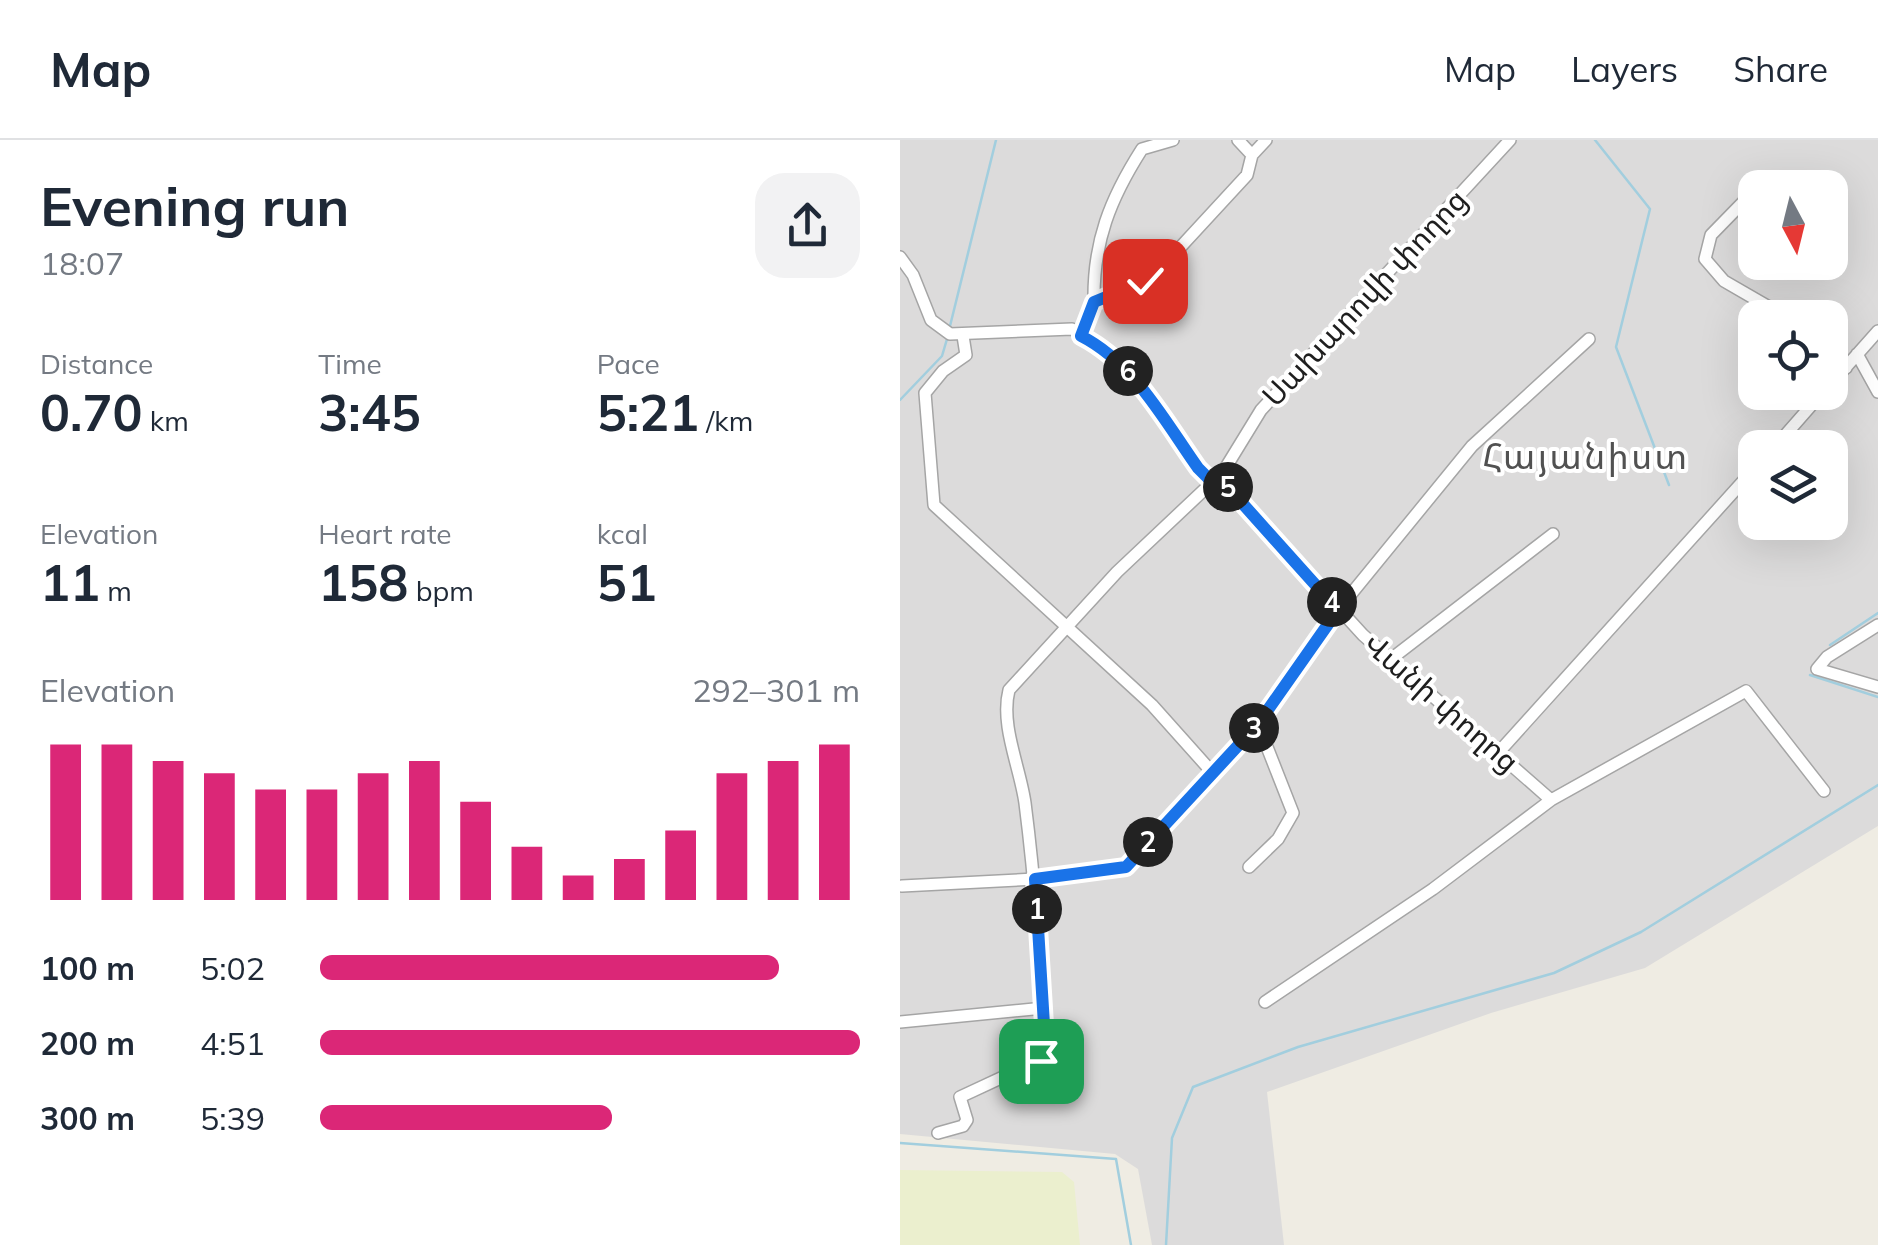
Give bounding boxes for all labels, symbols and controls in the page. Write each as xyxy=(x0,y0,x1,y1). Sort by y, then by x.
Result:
text: Map xyxy=(50,39,151,99)
text: Map xyxy=(1444,47,1516,91)
text: Layers xyxy=(1571,47,1678,91)
text: Share xyxy=(1733,47,1828,91)
north arrow xyxy=(1738,170,1848,280)
map controls xyxy=(1738,170,1848,540)
text: Evening run xyxy=(40,171,349,240)
button: share xyxy=(755,173,860,278)
street label: Սախարովի փողոց xyxy=(1254,181,1475,414)
pin xyxy=(1103,239,1188,324)
text: 18:07 xyxy=(40,243,124,283)
icon: check xyxy=(1118,254,1173,309)
button: locate xyxy=(1738,300,1848,410)
text: Distance xyxy=(40,346,153,381)
text: Time xyxy=(318,346,382,381)
text: Pace xyxy=(597,346,660,381)
pin: 6 xyxy=(1103,346,1153,396)
text: 6 xyxy=(1120,353,1136,388)
text: 0.70 xyxy=(40,381,142,444)
text: 3:45 xyxy=(318,381,421,444)
text: 5:21 xyxy=(597,381,699,444)
text: km xyxy=(142,403,189,438)
text: /km xyxy=(699,403,753,438)
button: layers xyxy=(1738,430,1848,540)
district label: Հայանիստ xyxy=(1482,434,1690,478)
pin: 5 xyxy=(1203,462,1253,512)
text: 5 xyxy=(1220,469,1236,504)
text: Elevation xyxy=(40,516,158,551)
text: Heart rate xyxy=(318,516,452,551)
text: kcal xyxy=(597,516,648,551)
text: 11 xyxy=(40,551,100,614)
text: 158 xyxy=(318,551,408,614)
text: 51 xyxy=(597,551,657,614)
text: m xyxy=(100,573,132,608)
text: bpm xyxy=(408,573,474,608)
pin: 4 xyxy=(1307,577,1357,627)
text: 4 xyxy=(1324,584,1340,619)
street label: Վանի փողոց xyxy=(1356,624,1527,780)
text: Elevation xyxy=(40,670,175,710)
text: 292–301 m xyxy=(692,670,860,710)
pin: 3 xyxy=(1229,703,1279,753)
text: 3 xyxy=(1246,710,1262,745)
pin: 2 xyxy=(1123,817,1173,867)
text: 2 xyxy=(1140,824,1156,859)
pin: 1 xyxy=(1012,884,1062,934)
text: 1 xyxy=(1029,891,1045,926)
text: 100 m xyxy=(40,948,135,988)
text: 5:02 xyxy=(200,948,265,988)
pin xyxy=(999,1019,1084,1104)
text: 200 m xyxy=(40,1023,135,1063)
text: 4:51 xyxy=(200,1023,265,1063)
icon: arrive xyxy=(1014,1034,1069,1089)
text: 300 m xyxy=(40,1098,135,1138)
text: 5:39 xyxy=(200,1098,265,1138)

